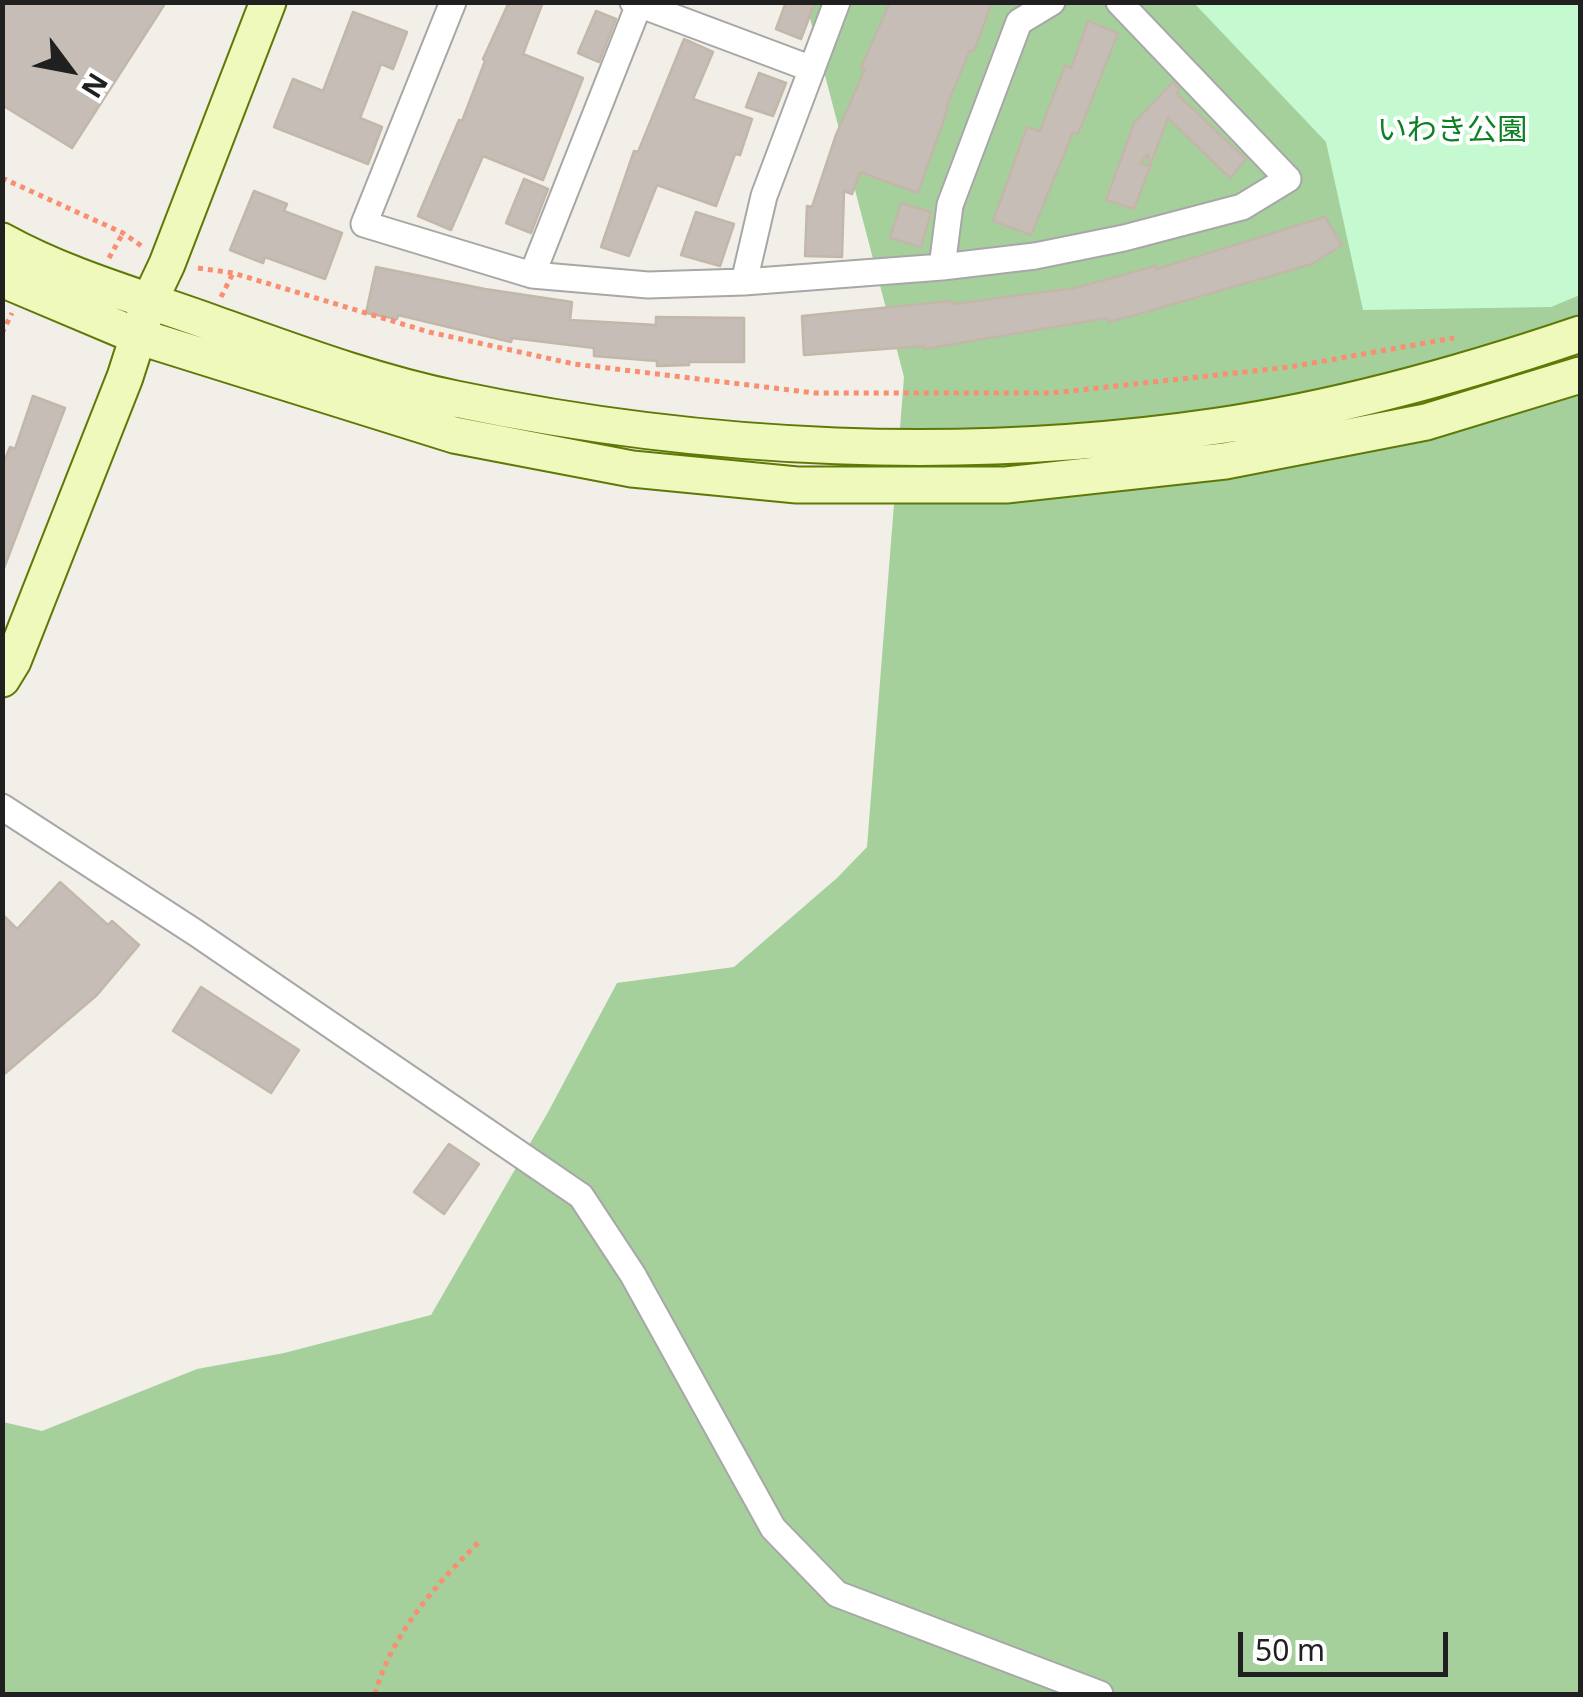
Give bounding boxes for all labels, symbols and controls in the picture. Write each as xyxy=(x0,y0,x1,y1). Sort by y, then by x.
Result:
north arrow xyxy=(20,20,120,120)
text: N xyxy=(73,66,118,106)
park label: いわき公園 xyxy=(1377,113,1527,149)
scale bar xyxy=(1243,1612,1453,1674)
text: 50 m xyxy=(1255,1629,1325,1670)

